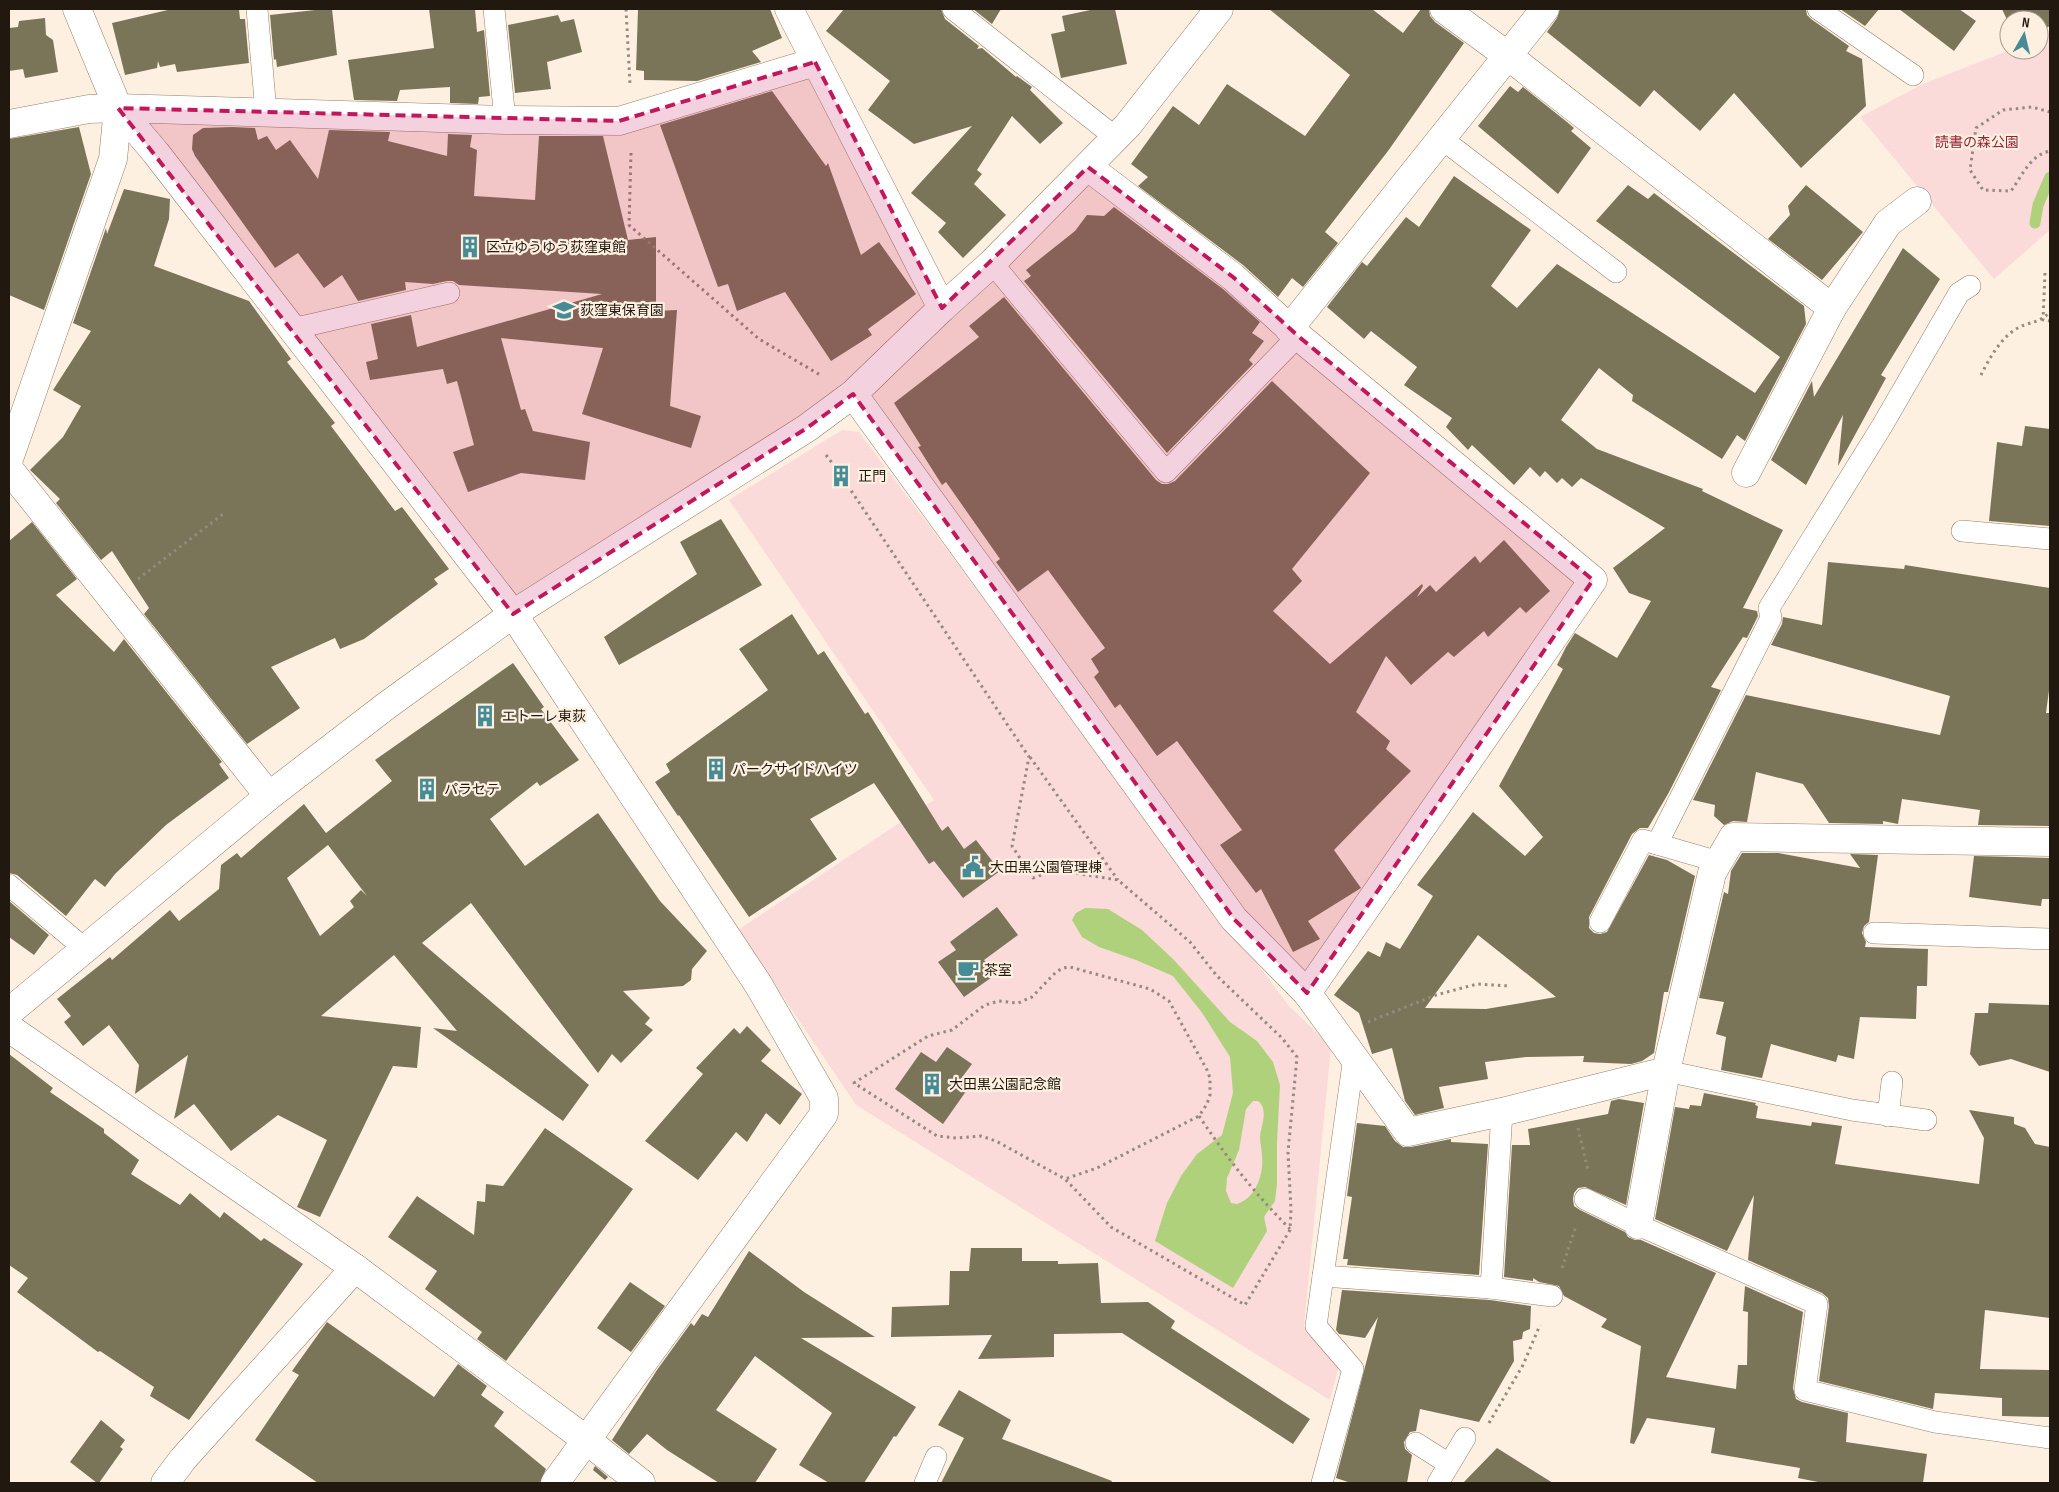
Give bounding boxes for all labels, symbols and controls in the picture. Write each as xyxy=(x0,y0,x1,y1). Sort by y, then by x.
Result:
north arrow xyxy=(1999,10,2049,60)
text: N xyxy=(2021,14,2031,32)
park label: 読書の森公園 xyxy=(1935,134,2019,151)
building icon: 区立ゆうゆう荻窪東館 xyxy=(457,234,483,260)
place label: 区立ゆうゆう荻窪東館 xyxy=(486,239,626,256)
school or university icon: 荻窪東保育園 xyxy=(551,297,577,323)
place label: 荻窪東保育園 xyxy=(580,302,664,319)
building icon: 正門 xyxy=(828,463,854,489)
place label: 正門 xyxy=(858,468,886,485)
building icon: エトーレ東荻 xyxy=(472,703,498,729)
place label: エトーレ東荻 xyxy=(502,708,586,725)
building icon: パークサイドハイツ xyxy=(703,756,729,782)
place label: パークサイドハイツ xyxy=(732,761,858,778)
building icon: パラセテ xyxy=(414,776,440,802)
place label: パラセテ xyxy=(444,781,500,798)
public building icon: 大田黒公園管理棟 xyxy=(960,854,986,880)
place label: 大田黒公園管理棟 xyxy=(990,859,1102,876)
cafe icon: 茶室 xyxy=(955,957,981,983)
place label: 茶室 xyxy=(984,962,1012,979)
building icon: 大田黒公園記念館 xyxy=(919,1071,945,1097)
place label: 大田黒公園記念館 xyxy=(949,1076,1061,1093)

